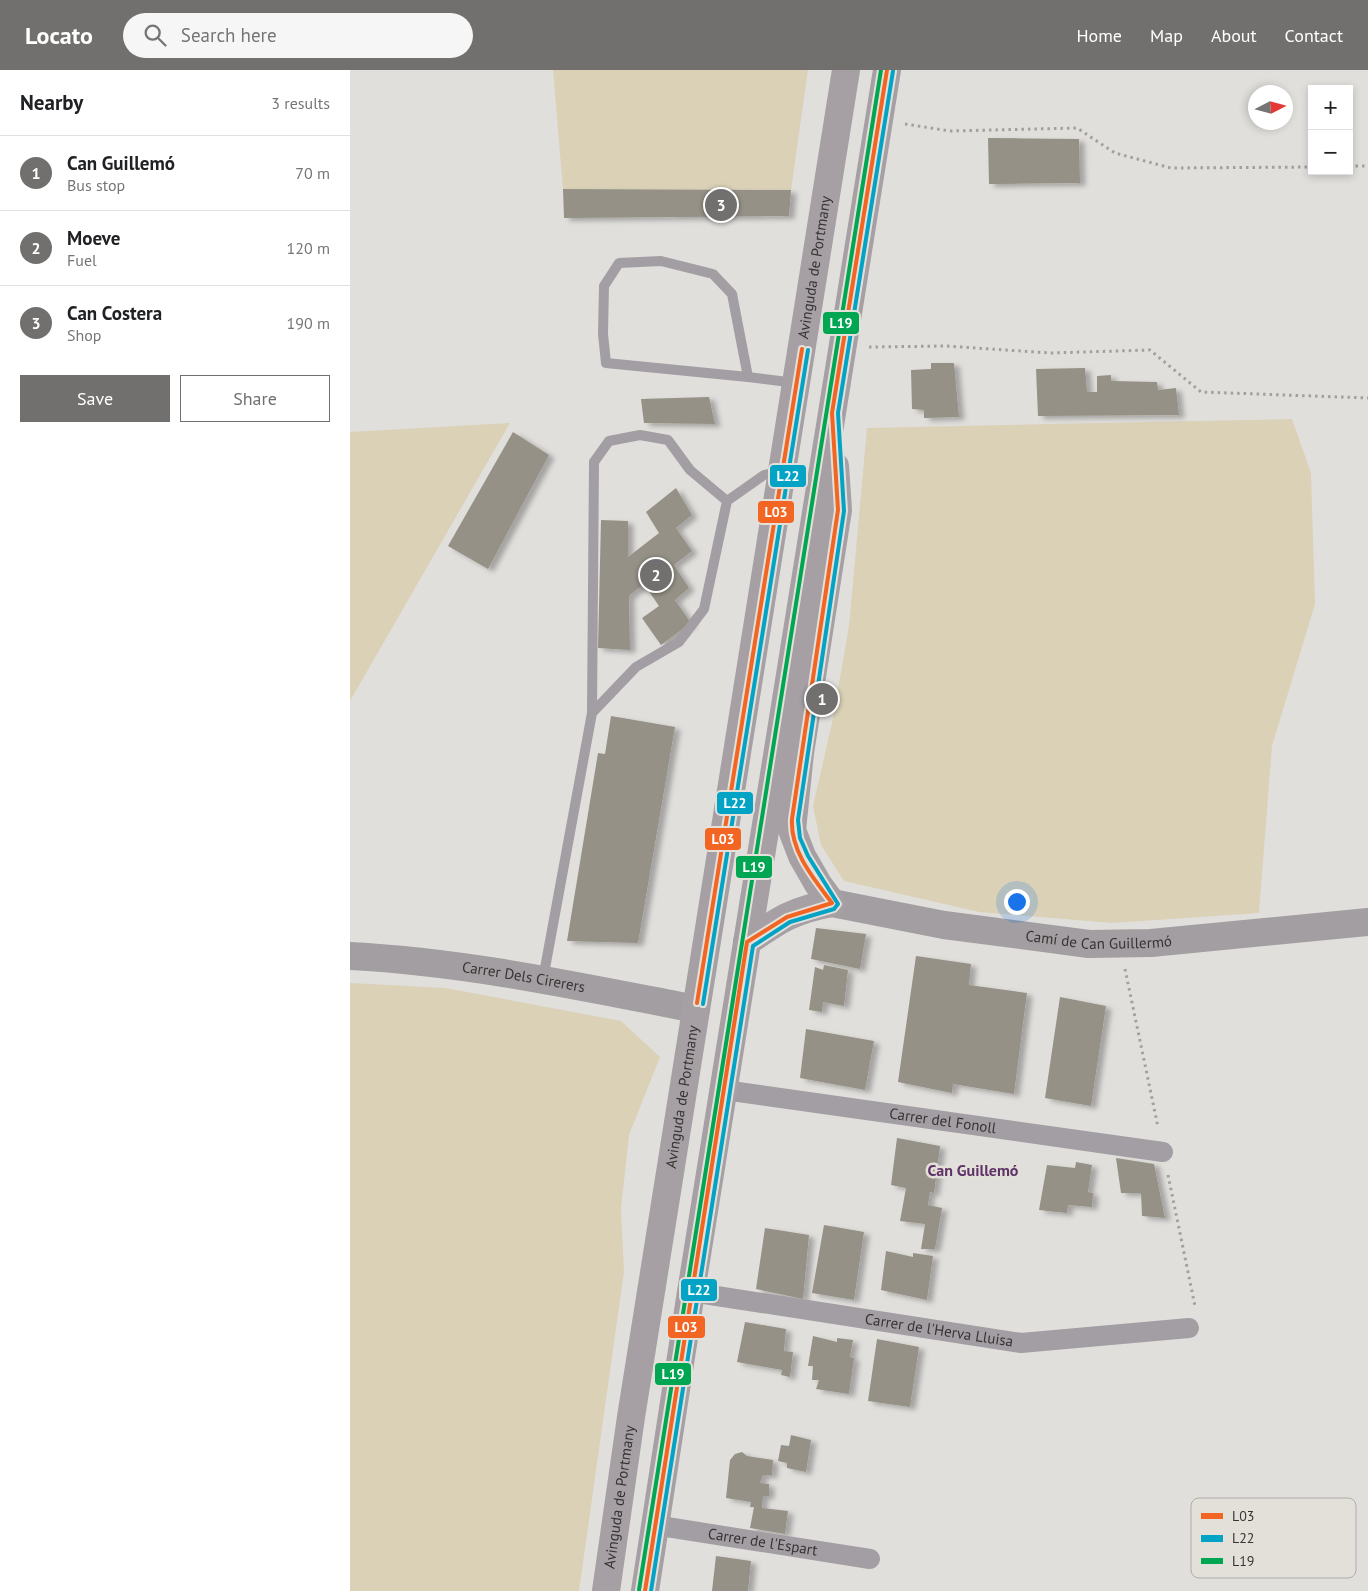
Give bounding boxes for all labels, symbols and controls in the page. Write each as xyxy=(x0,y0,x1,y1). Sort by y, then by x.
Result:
search box xyxy=(123,13,473,58)
text: Locato xyxy=(25,20,93,51)
icon: search xyxy=(141,21,169,49)
text: Search here xyxy=(181,23,277,47)
text: Home xyxy=(1076,24,1122,47)
text: Map xyxy=(1150,24,1183,47)
text: About xyxy=(1211,24,1257,47)
text: Contact xyxy=(1285,24,1343,47)
north arrow xyxy=(1248,85,1293,130)
map controls xyxy=(1308,85,1353,175)
button: + xyxy=(1308,85,1353,130)
text: Nearby xyxy=(20,89,83,116)
text: 3 results xyxy=(271,93,330,113)
button: − xyxy=(1308,130,1353,175)
text: Can Guillemó xyxy=(67,151,175,175)
text: 1 xyxy=(31,163,41,183)
text: 70 m xyxy=(295,163,330,183)
text: Bus stop xyxy=(67,175,125,195)
pin: 3 xyxy=(705,186,737,224)
street label: Avinguda de Portmany xyxy=(793,194,835,340)
text: Moeve xyxy=(67,226,120,250)
text: 2 xyxy=(31,238,41,258)
text: 120 m xyxy=(287,238,330,258)
text: Fuel xyxy=(67,250,97,270)
text: Can Costera xyxy=(67,301,162,325)
line badge: L19 xyxy=(822,311,860,335)
text: 3 xyxy=(31,313,41,333)
text: 190 m xyxy=(287,313,330,333)
text: L19 xyxy=(829,314,853,332)
text: Shop xyxy=(67,325,101,345)
button: Save xyxy=(20,375,170,422)
button: Share xyxy=(180,375,330,422)
line badge: L22 xyxy=(769,464,807,488)
text: L22 xyxy=(776,467,800,485)
line badge: L03 xyxy=(757,500,795,524)
text: L03 xyxy=(764,503,788,521)
pin: 2 xyxy=(640,556,672,594)
pin: 1 xyxy=(806,680,838,718)
line badge: L22 xyxy=(716,791,754,815)
text: L22 xyxy=(723,794,747,812)
line badge: L03 xyxy=(704,827,742,851)
text: L03 xyxy=(711,830,735,848)
line badge: L19 xyxy=(735,855,773,879)
text: L19 xyxy=(742,858,766,876)
your location xyxy=(1004,889,1030,915)
street label: Camí de Can Guillermó xyxy=(1025,926,1173,953)
street label: Carrer Dels Cirerers xyxy=(461,957,587,996)
street label: Avinguda de Portmany xyxy=(661,1024,702,1170)
street label: Carrer del Fonoll xyxy=(888,1103,998,1137)
district label: Can Guillemó xyxy=(928,1160,1019,1180)
line badge: L22 xyxy=(680,1278,718,1302)
text: L22 xyxy=(687,1281,711,1299)
street label: Carrer de l'Herva Lluisa xyxy=(864,1309,1015,1351)
line badge: L03 xyxy=(667,1315,706,1339)
text: L03 xyxy=(674,1318,698,1336)
line badge: L19 xyxy=(654,1362,692,1386)
text: L19 xyxy=(661,1365,685,1383)
street label: Avinguda de Portmany xyxy=(599,1424,639,1570)
legend xyxy=(1191,1498,1356,1578)
text: L03 xyxy=(1232,1507,1255,1525)
street label: Carrer de l'Espart xyxy=(707,1524,819,1560)
text: L22 xyxy=(1232,1529,1255,1547)
text: L19 xyxy=(1232,1552,1255,1570)

